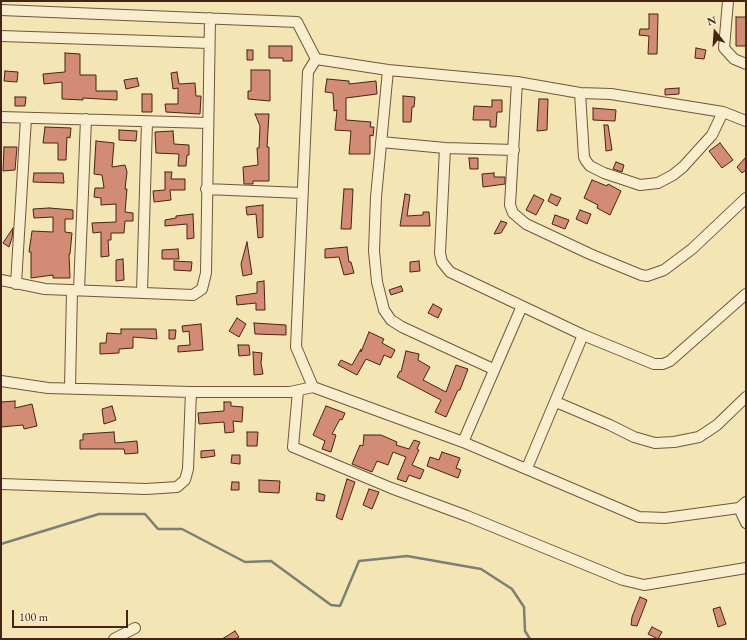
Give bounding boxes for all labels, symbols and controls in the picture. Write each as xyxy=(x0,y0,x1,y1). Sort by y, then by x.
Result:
north arrow xyxy=(695,12,735,52)
text: N xyxy=(705,13,718,29)
scale bar xyxy=(14,602,130,628)
text: 100 m xyxy=(19,609,48,625)

